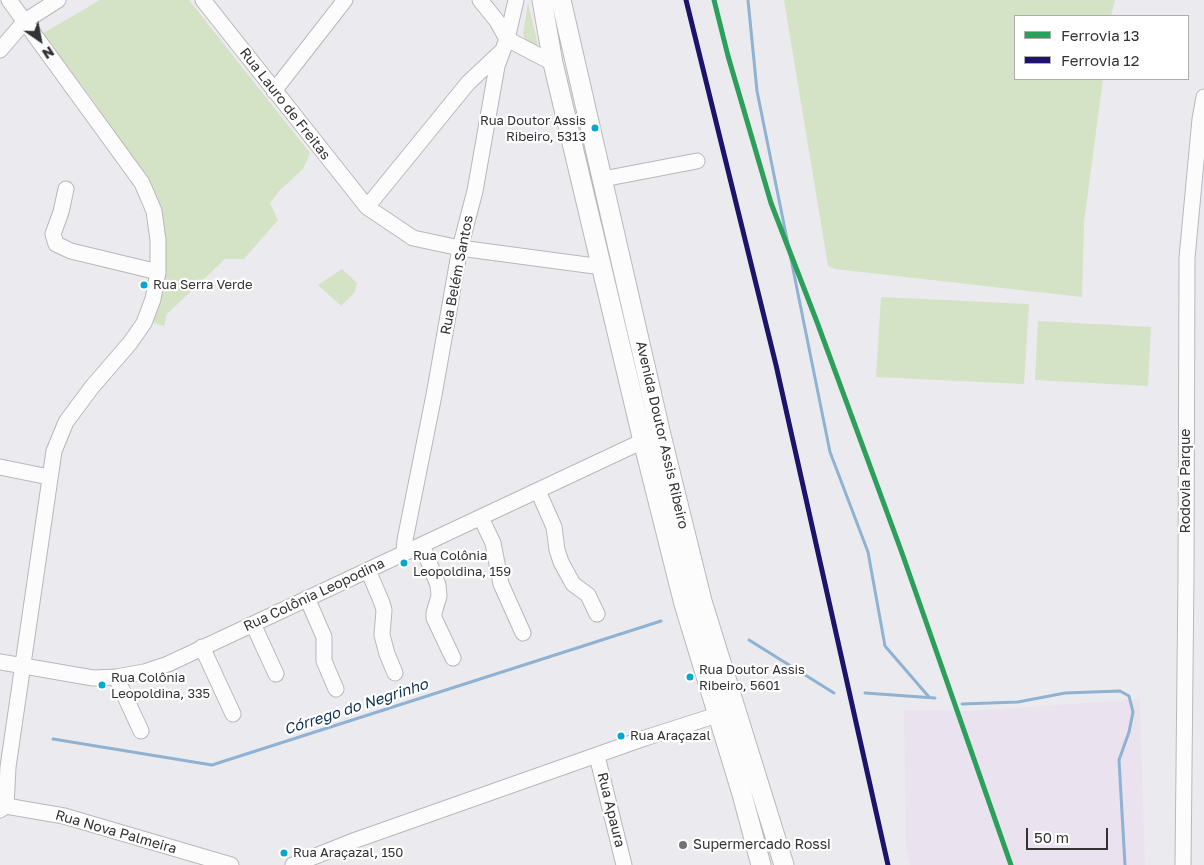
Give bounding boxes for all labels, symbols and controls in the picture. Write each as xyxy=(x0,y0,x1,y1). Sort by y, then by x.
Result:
north arrow xyxy=(15,15,65,65)
legend xyxy=(1014,15,1189,80)
text: Ferrovia 13 xyxy=(1061,26,1139,44)
text: N xyxy=(39,43,58,63)
street label: Rua Lauro de Freitas xyxy=(236,45,334,163)
text: Ferrovia 12 xyxy=(1061,51,1139,69)
place label: Rua Doutor Assis Ribeiro, 5313 xyxy=(480,113,586,144)
marker: Rua Doutor Assis Ribeiro, 5313 xyxy=(590,123,600,133)
street label: Rua Belém Santos xyxy=(437,214,477,336)
place label: Rua Serra Verde xyxy=(153,277,252,293)
marker: Rua Serra Verde xyxy=(139,280,149,290)
street label: Avenida Doutor Assis Ribeiro xyxy=(632,339,692,531)
street label: Rodovia Parque xyxy=(1178,429,1194,533)
place label: Rua Colônia Leopoldina, 159 xyxy=(413,548,511,579)
street label: Rua Colônia Leopodina xyxy=(241,555,387,635)
marker: Rua Colônia Leopoldina, 159 xyxy=(399,558,409,568)
place label: Rua Doutor Assis Ribeiro, 5601 xyxy=(699,662,805,693)
place label: Rua Colônia Leopoldina, 335 xyxy=(111,670,210,701)
marker: Rua Doutor Assis Ribeiro, 5601 xyxy=(685,672,695,682)
water label: Córrego do Negrinho xyxy=(282,675,430,739)
marker: Rua Colônia Leopoldina, 335 xyxy=(97,680,107,690)
place label: Rua Araçazal xyxy=(630,728,711,744)
marker: Rua Araçazal xyxy=(616,731,626,741)
street label: Rua Apaura xyxy=(594,771,628,849)
street label: Rua Nova Palmeira xyxy=(53,807,179,857)
scale bar xyxy=(1029,818,1112,850)
text: 50 m xyxy=(1034,828,1069,846)
place label: Supermercado Rossi xyxy=(693,837,831,853)
marker: Supermercado Rossi xyxy=(677,839,689,851)
place label: Rua Araçazal, 150 xyxy=(293,845,403,861)
marker: Rua Araçazal, 150 xyxy=(279,848,289,858)

